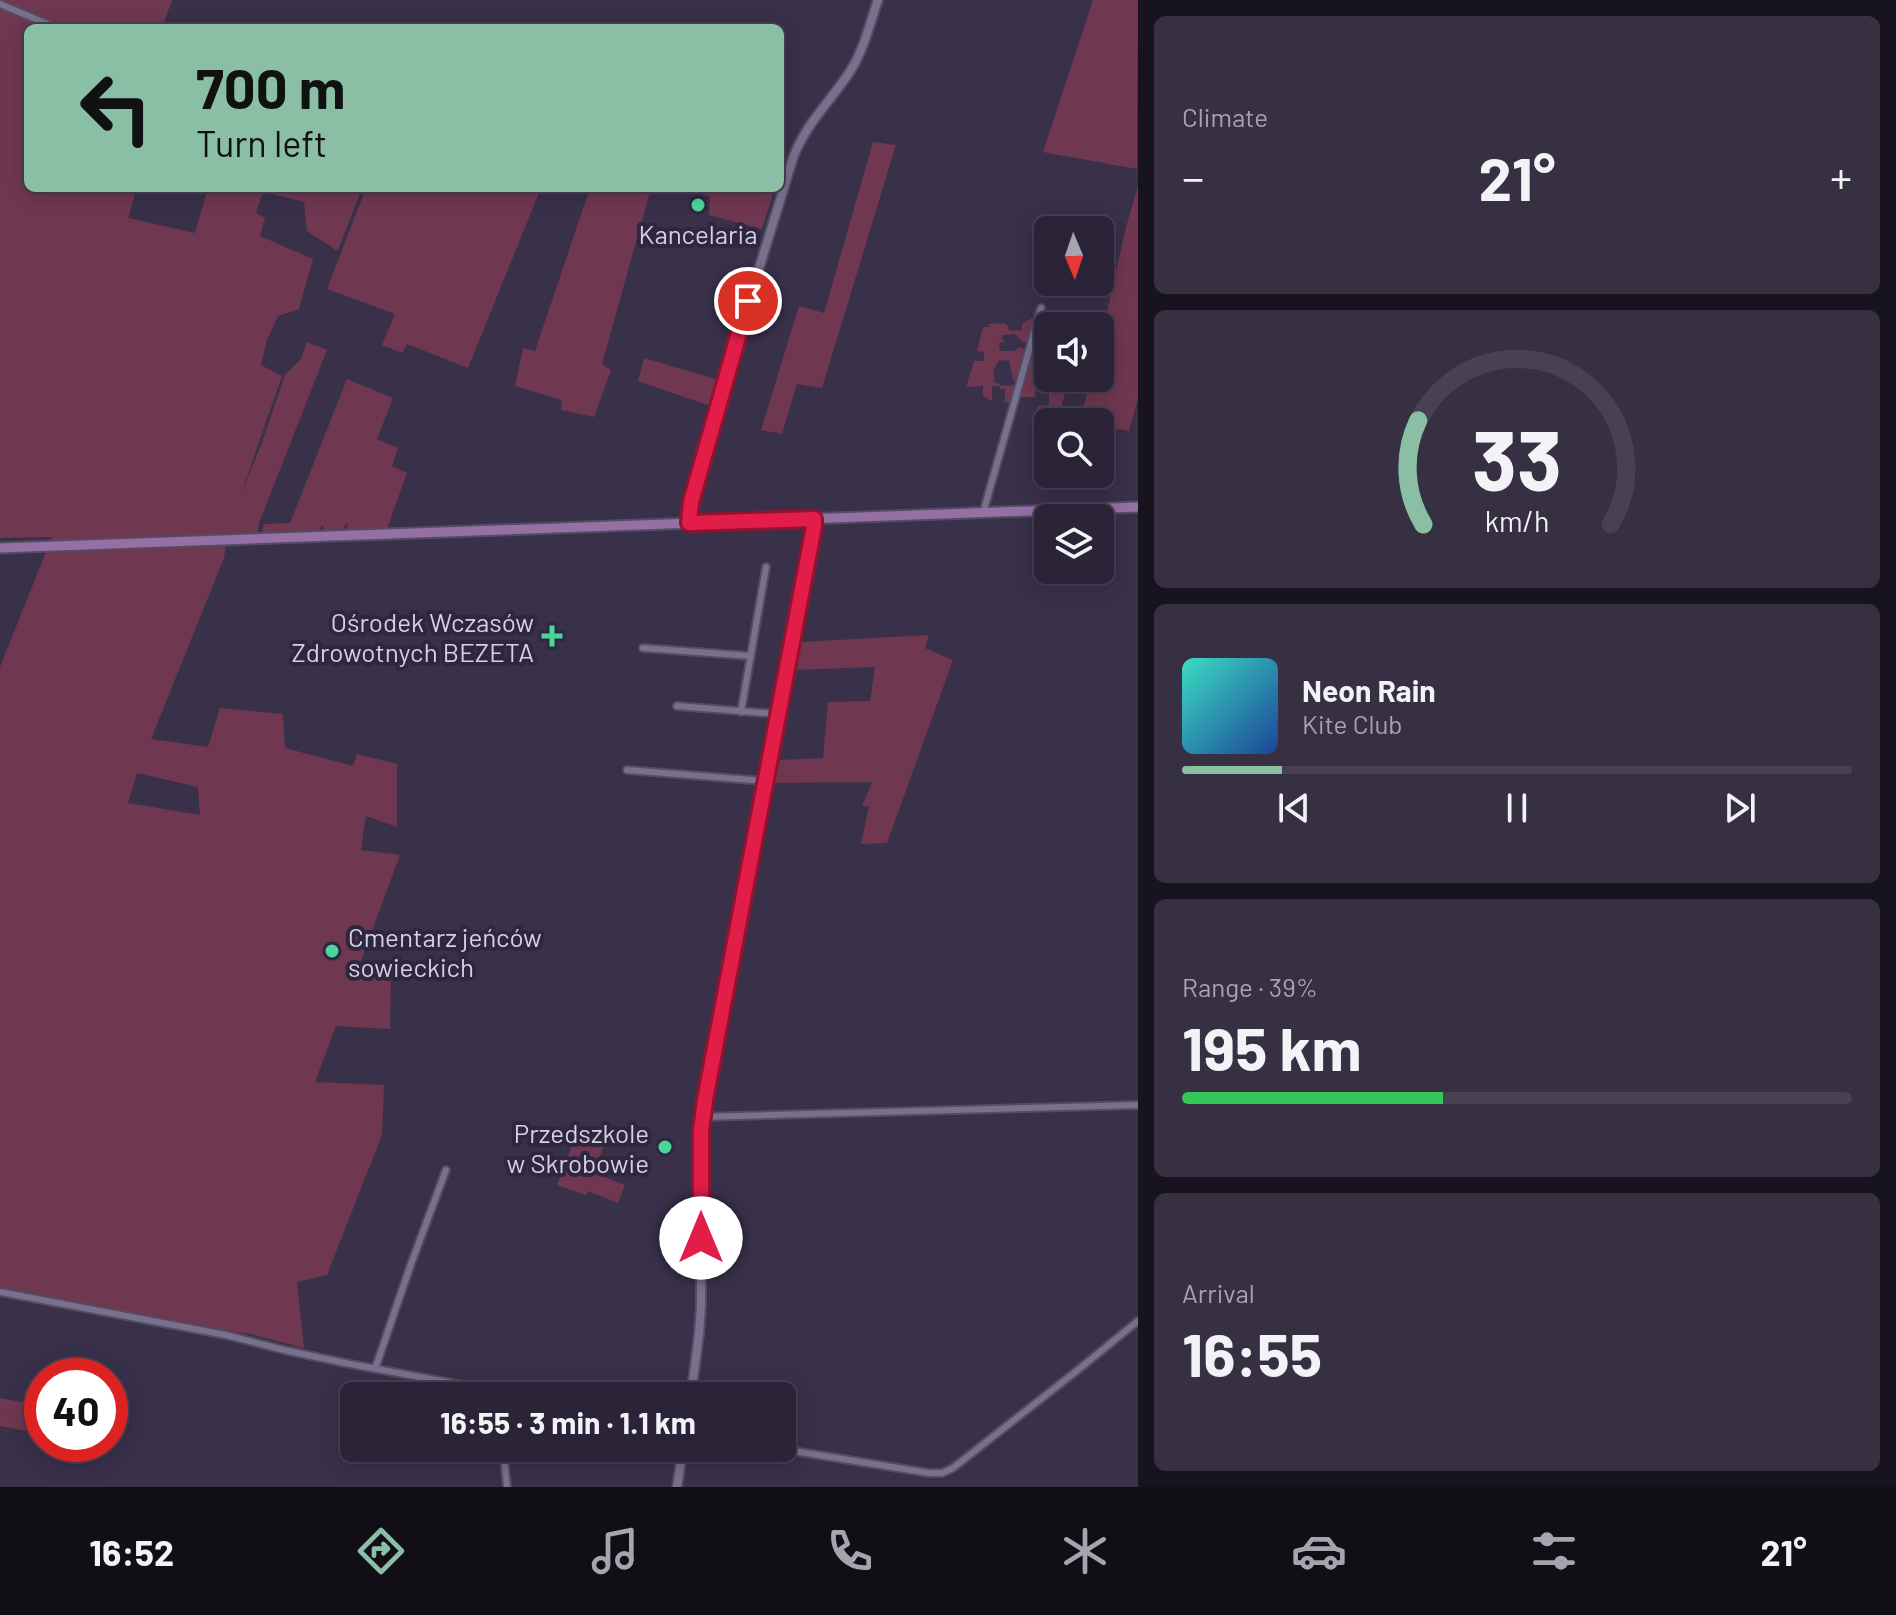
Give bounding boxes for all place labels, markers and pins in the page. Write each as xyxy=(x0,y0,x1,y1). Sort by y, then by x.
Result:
marker: Kancelaria xyxy=(689,196,707,214)
place label: Kancelaria xyxy=(639,218,757,249)
pin xyxy=(714,267,782,335)
place label: Ośrodek Wczasów Zdrowotnych BEZETA xyxy=(292,606,534,667)
marker: Ośrodek Wczasów Zdrowotnych BEZETA xyxy=(541,625,563,647)
place label: Cmentarz jeńców sowieckich xyxy=(348,921,542,982)
marker: Cmentarz jeńców sowieckich xyxy=(323,942,341,960)
place label: Przedszkole w Skrobowie xyxy=(506,1117,649,1178)
marker: Przedszkole w Skrobowie xyxy=(656,1138,674,1156)

